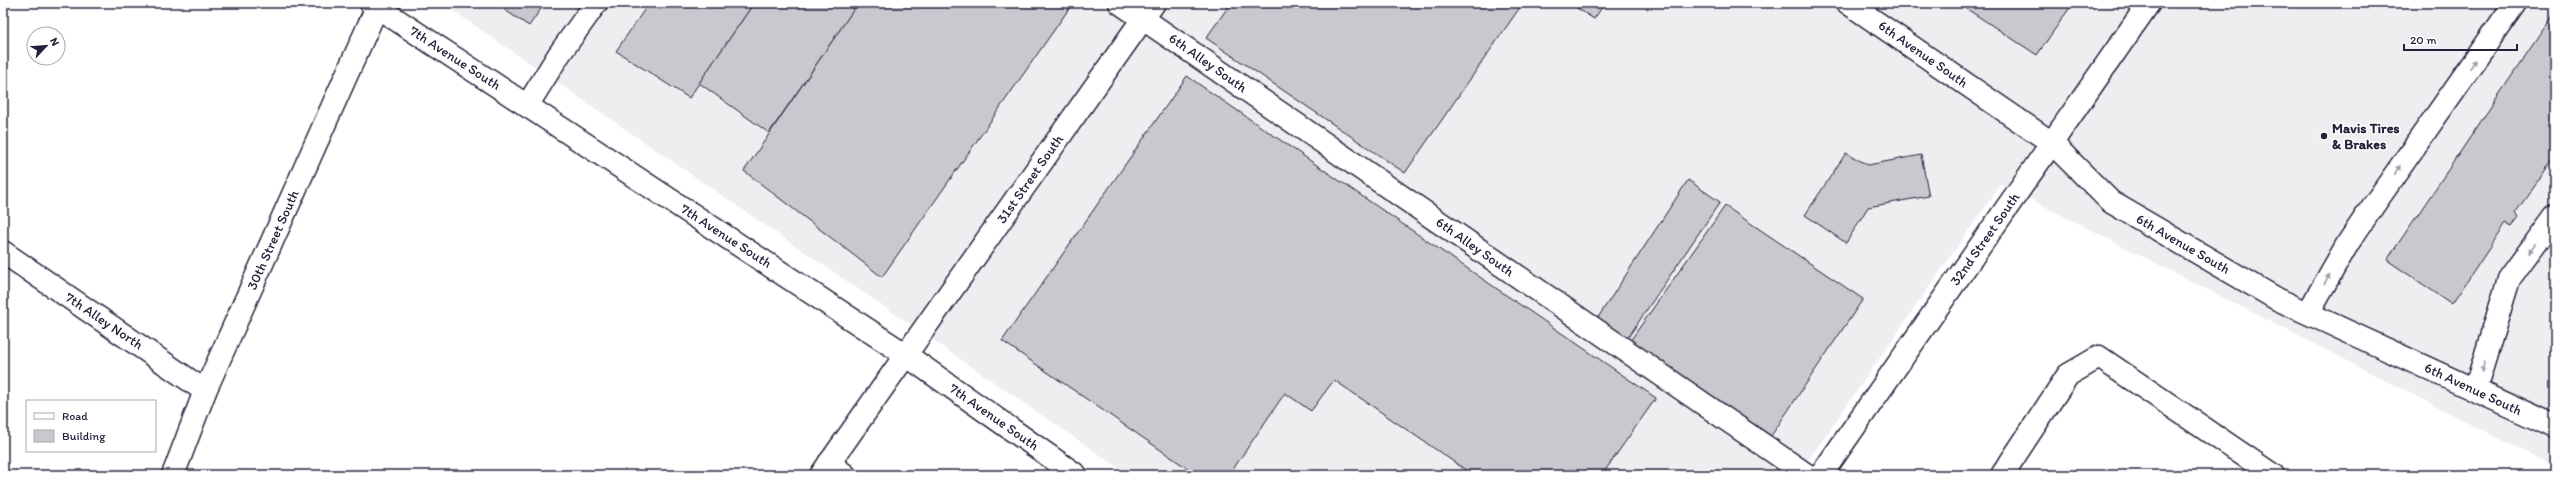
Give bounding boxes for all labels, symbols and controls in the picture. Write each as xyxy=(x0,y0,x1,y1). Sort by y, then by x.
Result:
street label: 6th Avenue South xyxy=(1875,17,1971,91)
street label: 7th Avenue South xyxy=(406,22,504,94)
north arrow xyxy=(26,26,66,66)
scale bar xyxy=(2404,26,2517,52)
street label: 6th Alley South xyxy=(1166,30,1251,97)
text: 20 m xyxy=(2410,33,2437,47)
text: N xyxy=(47,36,62,48)
one-way arrow xyxy=(2468,59,2476,69)
place label: Mavis Tires & Brakes xyxy=(2332,120,2400,153)
street label: 31st Street South xyxy=(993,131,1067,227)
marker: Mavis Tires & Brakes xyxy=(2319,131,2329,141)
one-way arrow xyxy=(2394,165,2402,176)
street label: 30th Street South xyxy=(243,187,303,293)
street label: 32nd Street South xyxy=(1947,189,2024,289)
street label: 7th Avenue South xyxy=(677,200,775,272)
street label: 6th Avenue South xyxy=(2133,210,2233,278)
street label: 6th Alley South xyxy=(1433,214,1518,281)
one-way arrow xyxy=(2528,243,2536,253)
one-way arrow xyxy=(2324,274,2331,285)
street label: 7th Alley North xyxy=(62,289,146,353)
street label: 6th Avenue South xyxy=(2422,359,2524,419)
one-way arrow xyxy=(2480,361,2486,373)
street label: 7th Avenue South xyxy=(946,380,1042,454)
legend xyxy=(26,400,156,452)
text: Road xyxy=(62,409,88,423)
text: Building xyxy=(62,429,106,443)

